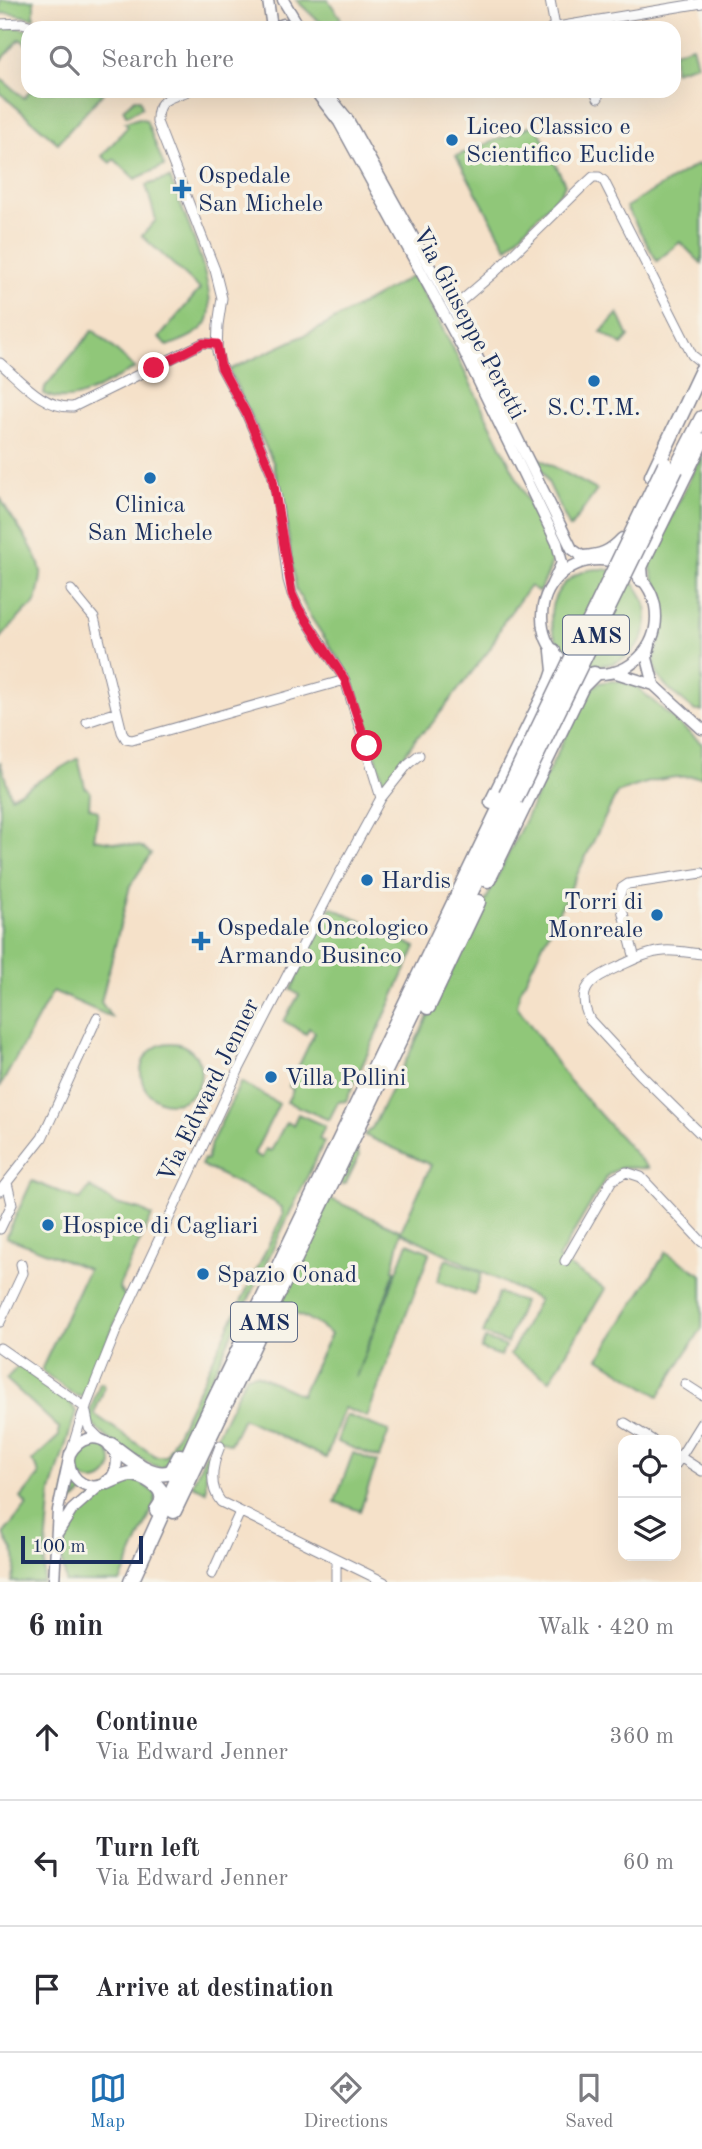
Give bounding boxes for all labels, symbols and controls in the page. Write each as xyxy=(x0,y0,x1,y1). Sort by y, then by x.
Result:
search box xyxy=(21,21,681,98)
icon: search xyxy=(45,41,83,79)
text: Search here xyxy=(101,47,234,73)
place label: Liceo Classico e Scientifico Euclide xyxy=(466,116,655,168)
marker: Liceo Classico e Scientifico Euclide xyxy=(444,132,460,148)
place label: Ospedale San Michele xyxy=(198,165,323,217)
marker: Ospedale San Michele xyxy=(172,179,192,199)
street label: Via Giuseppe Peretti xyxy=(408,224,529,424)
route end xyxy=(138,352,169,383)
marker: S.C.T.M. xyxy=(586,373,602,389)
place label: S.C.T.M. xyxy=(547,397,641,421)
marker: Clinica San Michele xyxy=(142,470,158,486)
place label: Clinica San Michele xyxy=(87,494,213,546)
road number: AMS xyxy=(563,615,629,654)
route start xyxy=(351,730,382,761)
place label: Hardis xyxy=(381,870,451,894)
marker: Hardis xyxy=(359,872,375,888)
place label: Torri di Monreale xyxy=(548,891,643,943)
marker: Torri di Monreale xyxy=(649,907,665,923)
place label: Ospedale Oncologico Armando Businco xyxy=(217,917,429,969)
marker: Ospedale Oncologico Armando Businco xyxy=(191,931,211,951)
street label: Via Edward Jenner xyxy=(155,995,265,1187)
place label: Villa Pollini xyxy=(285,1067,406,1091)
marker: Villa Pollini xyxy=(263,1069,279,1085)
place label: Hospice di Cagliari xyxy=(62,1215,258,1239)
marker: Hospice di Cagliari xyxy=(40,1217,56,1233)
place label: Spazio Conad xyxy=(217,1264,357,1288)
marker: Spazio Conad xyxy=(195,1266,211,1282)
road number: AMS xyxy=(231,1302,297,1342)
map controls xyxy=(618,1435,681,1561)
button: locate xyxy=(618,1435,681,1498)
button: layers xyxy=(618,1498,681,1561)
scale bar xyxy=(21,1533,144,1565)
text: 100 m xyxy=(32,1538,85,1557)
text: 6 min xyxy=(28,1612,103,1642)
text: Walk · 420 m xyxy=(538,1616,674,1639)
text: Continue xyxy=(95,1710,198,1736)
icon: ahead xyxy=(28,1718,66,1756)
text: 360 m xyxy=(609,1725,674,1748)
text: Via Edward Jenner xyxy=(95,1741,288,1764)
text: Turn left xyxy=(95,1836,200,1862)
icon: left xyxy=(28,1844,66,1882)
text: 60 m xyxy=(623,1851,674,1874)
text: Via Edward Jenner xyxy=(95,1867,288,1890)
icon: arrive xyxy=(28,1970,66,2008)
text: Arrive at destination xyxy=(95,1976,334,2002)
tab: Map xyxy=(89,2069,127,2134)
tab: Directions xyxy=(304,2069,388,2134)
tab: Saved xyxy=(565,2069,613,2134)

